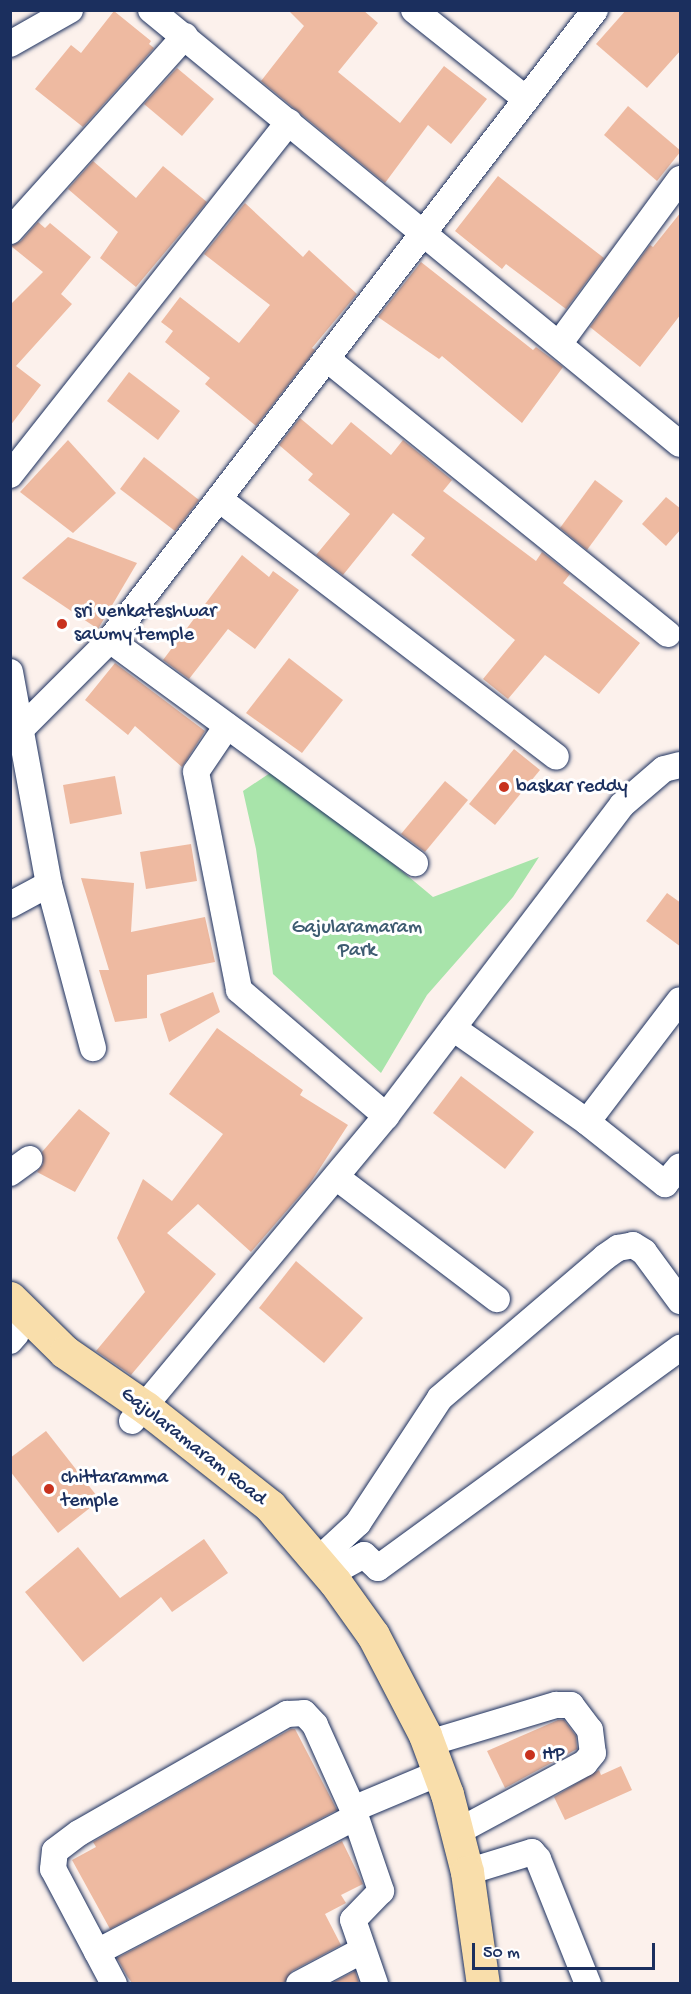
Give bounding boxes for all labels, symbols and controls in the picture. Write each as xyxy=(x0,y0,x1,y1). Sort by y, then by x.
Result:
place label: sri venkateshwar sawmy temple xyxy=(74,600,216,647)
marker: sri venkateshwar sawmy temple xyxy=(55,617,69,631)
place label: baskar reddy xyxy=(516,775,628,799)
marker: baskar reddy xyxy=(497,780,511,794)
park label: Gajularamaram Park xyxy=(292,916,422,963)
street label: Gajularamaram Road xyxy=(115,1383,271,1511)
place label: chittaramma temple xyxy=(61,1466,168,1513)
marker: chittaramma temple xyxy=(42,1482,56,1496)
place label: HP xyxy=(542,1743,564,1767)
marker: HP xyxy=(523,1748,537,1762)
scale bar xyxy=(475,1931,658,1969)
text: 50 m xyxy=(483,1943,520,1964)

